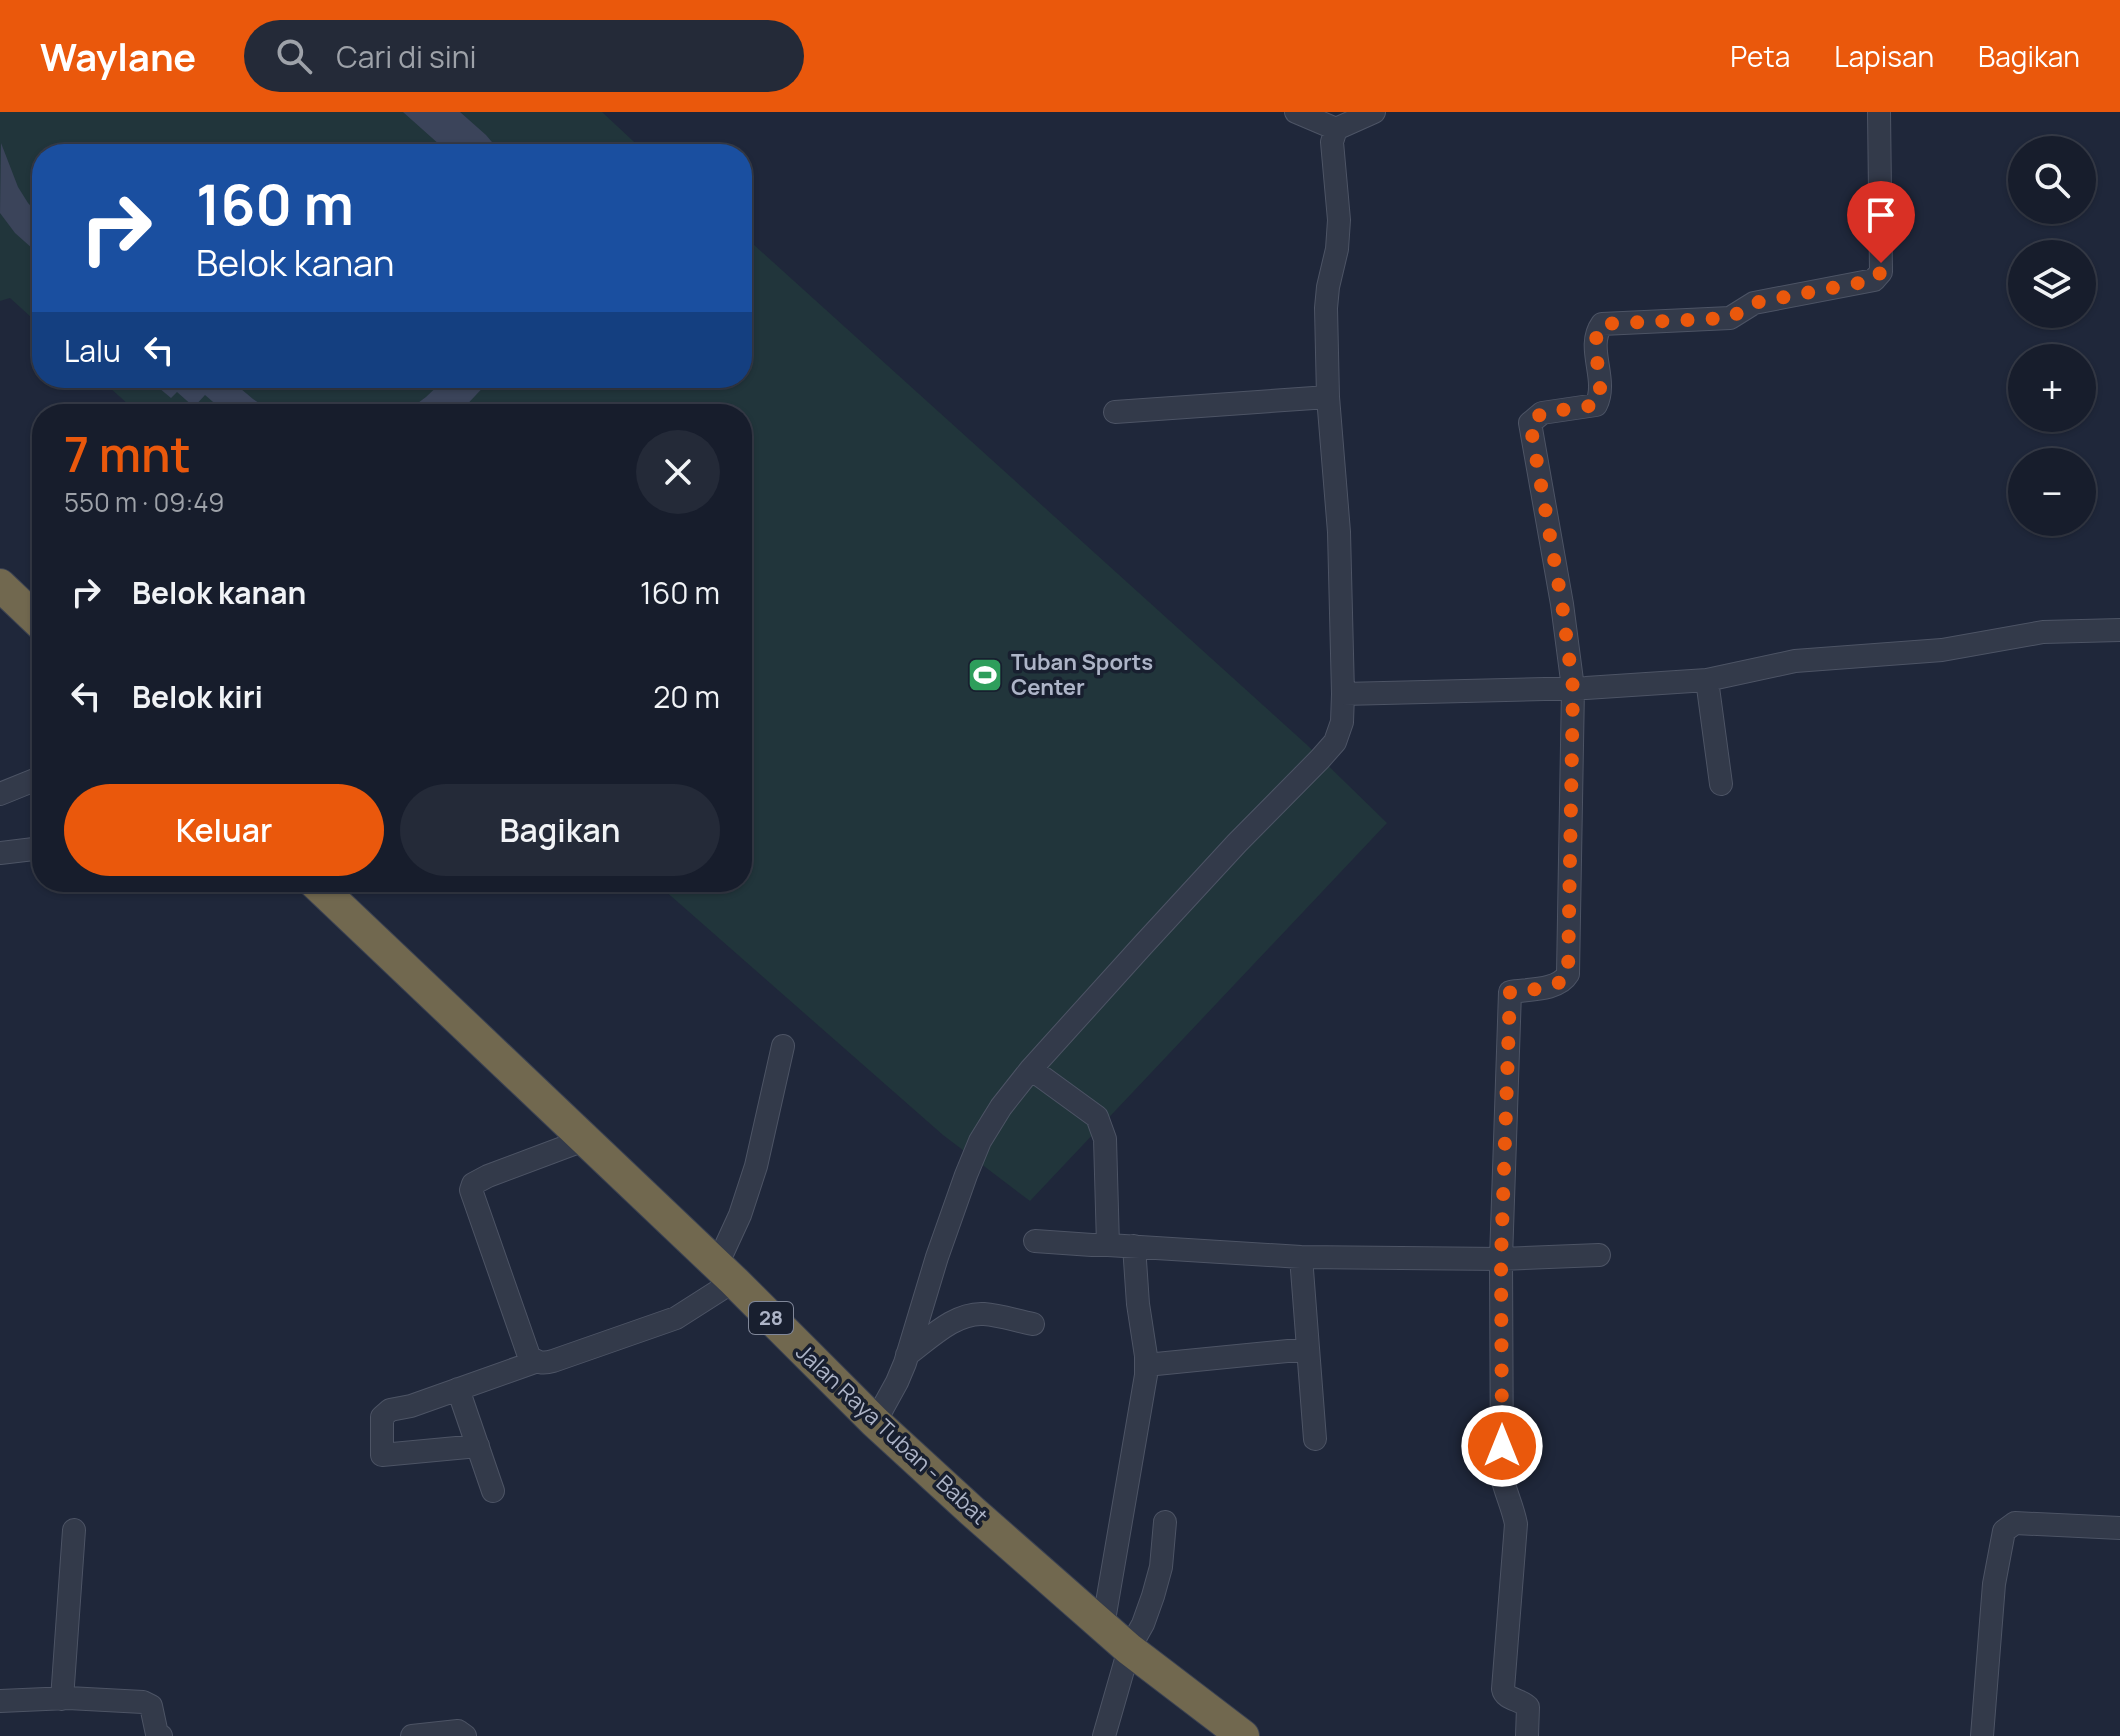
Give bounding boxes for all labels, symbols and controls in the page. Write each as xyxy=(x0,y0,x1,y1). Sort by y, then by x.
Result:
search box xyxy=(244,20,804,92)
text: Waylane xyxy=(40,30,196,82)
icon: search xyxy=(272,34,316,78)
text: Cari di sini xyxy=(336,36,477,77)
text: Peta xyxy=(1730,37,1790,75)
text: Lapisan xyxy=(1834,37,1934,75)
text: Bagikan xyxy=(1978,37,2080,75)
map controls xyxy=(2008,136,2096,536)
button: search xyxy=(2008,136,2096,224)
text: 160 m xyxy=(196,165,354,242)
icon: right xyxy=(64,176,168,280)
pin xyxy=(1847,181,1915,263)
icon: arrive xyxy=(1859,193,1903,237)
text: Belok kanan xyxy=(196,238,395,287)
button: layers xyxy=(2008,240,2096,328)
icon: left xyxy=(137,328,181,372)
text: Lalu xyxy=(64,330,121,371)
button: + xyxy=(2008,344,2096,432)
text: 7 mnt xyxy=(64,421,191,486)
button: close xyxy=(636,430,720,514)
button: − xyxy=(2008,448,2096,536)
text: 550 m · 09:49 xyxy=(64,484,224,520)
icon: right xyxy=(64,570,108,614)
text: Belok kanan xyxy=(132,572,306,613)
text: 160 m xyxy=(640,572,720,613)
place label: Tuban Sports Center xyxy=(1011,647,1153,702)
sports icon: Tuban Sports Center xyxy=(966,656,1004,694)
icon: left xyxy=(64,674,108,718)
text: Belok kiri xyxy=(132,676,263,717)
text: 20 m xyxy=(653,676,720,717)
button: Keluar xyxy=(64,784,384,876)
button: Bagikan xyxy=(400,784,720,876)
road number: 28 xyxy=(749,1302,793,1334)
street label: Jalan Raya Tuban - Babat xyxy=(790,1337,994,1531)
position arrow xyxy=(1460,1404,1544,1488)

